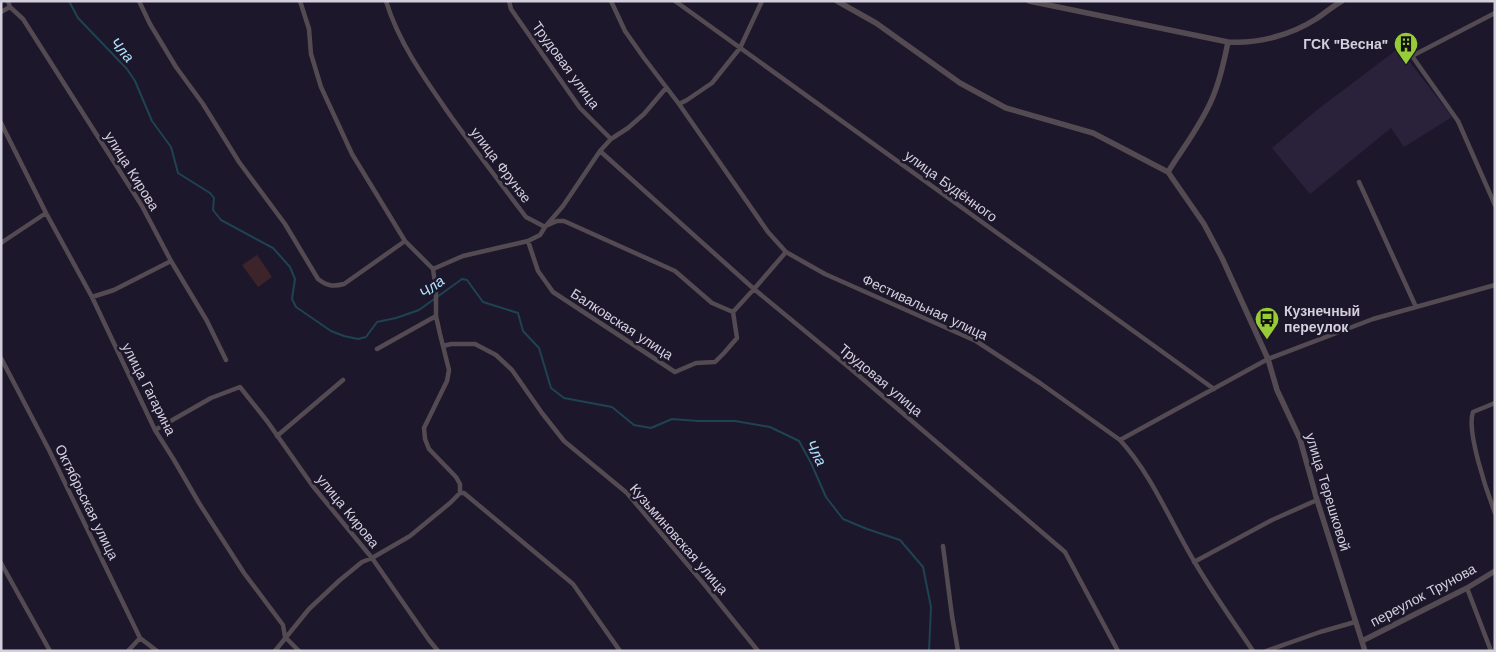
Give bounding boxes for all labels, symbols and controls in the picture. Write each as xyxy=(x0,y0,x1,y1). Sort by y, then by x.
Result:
street label: Трудовая улица xyxy=(529,18,603,112)
building icon: ГСК "Весна" xyxy=(1393,31,1419,65)
water label: Чла xyxy=(106,34,138,66)
place label: ГСК "Весна" xyxy=(1303,36,1388,52)
street label: улица Фрунзе xyxy=(467,124,535,206)
street label: улица Кирова xyxy=(101,129,163,214)
street label: улица Будённого xyxy=(902,147,1001,225)
street label: Фестивальная улица xyxy=(860,271,990,343)
water label: Чла xyxy=(416,272,448,302)
street label: Балковская улица xyxy=(568,285,676,363)
place label: Кузнечный переулок xyxy=(1284,303,1360,335)
bus stop icon: Кузнечный переулок xyxy=(1254,306,1280,340)
street label: улица Гагарина xyxy=(119,340,179,438)
street label: Трудовая улица xyxy=(836,341,926,420)
street label: улица Терешковой xyxy=(1302,431,1354,553)
water label: Чла xyxy=(802,437,830,469)
street label: Октябрьская улица xyxy=(52,442,122,562)
street label: улица Кирова xyxy=(314,471,383,551)
street label: Кузьминовская улица xyxy=(627,480,731,598)
street label: переулок Трунова xyxy=(1367,560,1479,630)

